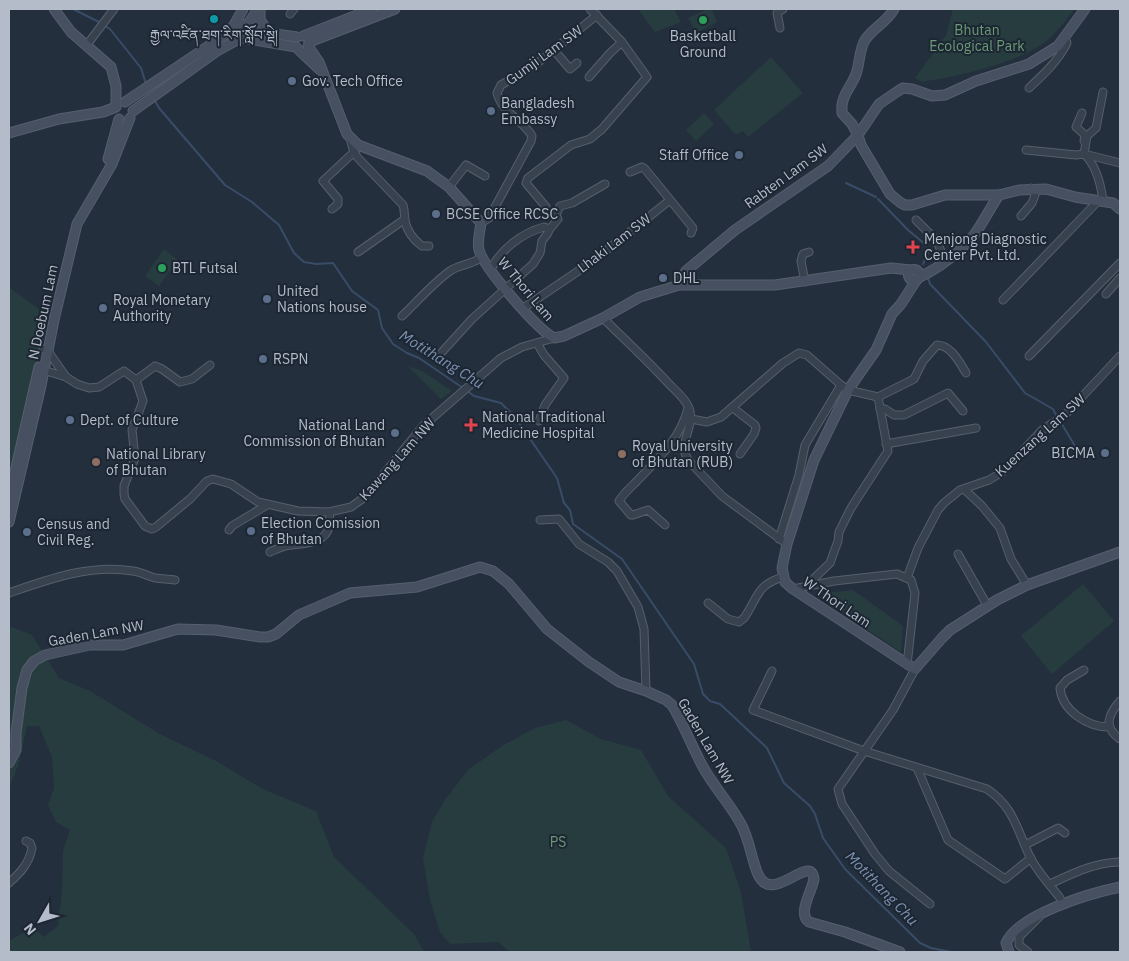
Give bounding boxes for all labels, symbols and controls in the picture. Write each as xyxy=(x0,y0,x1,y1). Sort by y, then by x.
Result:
marker: རྒྱལ་འཛིན་ཐག་རིག་སློབ་སྡེ། xyxy=(208,13,220,25)
marker: Basketball Ground xyxy=(697,14,709,26)
street label: Gumji Lam SW xyxy=(502,21,586,89)
park label: Bhutan Ecological Park xyxy=(929,21,1025,55)
place label: རྒྱལ་འཛིན་ཐག་རིག་སློབ་སྡེ། xyxy=(150,23,278,47)
place label: Basketball Ground xyxy=(670,27,736,61)
place label: Gov. Tech Office xyxy=(302,72,403,90)
marker: Gov. Tech Office xyxy=(286,75,298,87)
place label: Bangladesh Embassy xyxy=(501,94,575,128)
marker: Bangladesh Embassy xyxy=(485,105,497,117)
street label: Rabten Lam SW xyxy=(741,139,832,212)
place label: Staff Office xyxy=(659,146,729,164)
marker: Staff Office xyxy=(733,149,745,161)
place label: BCSE Office RCSC xyxy=(446,205,558,223)
marker: BCSE Office RCSC xyxy=(430,208,442,220)
street label: Lhaki Lam SW xyxy=(574,209,655,276)
place label: Menjong Diagnostic Center Pvt. Ltd. xyxy=(924,230,1047,264)
marker: Menjong Diagnostic Center Pvt. Ltd. xyxy=(906,240,920,254)
street label: W Thori Lam xyxy=(494,253,558,325)
place label: BTL Futsal xyxy=(172,259,238,277)
marker: BTL Futsal xyxy=(156,262,168,274)
street label: N Doebum Lam xyxy=(24,263,62,361)
place label: DHL xyxy=(673,269,699,287)
marker: DHL xyxy=(657,272,669,284)
place label: United Nations house xyxy=(277,282,367,316)
place label: Royal Monetary Authority xyxy=(113,291,210,325)
marker: United Nations house xyxy=(261,293,273,305)
marker: Royal Monetary Authority xyxy=(97,302,109,314)
water label: Motithang Chu xyxy=(396,325,488,393)
place label: RSPN xyxy=(273,350,308,368)
marker: RSPN xyxy=(257,353,269,365)
street label: Kuenzang Lam SW xyxy=(991,389,1089,480)
place label: National Traditional Medicine Hospital xyxy=(482,408,605,442)
place label: Dept. of Culture xyxy=(80,411,179,429)
street label: Kawang Lam NW xyxy=(355,413,439,504)
marker: Dept. of Culture xyxy=(64,414,76,426)
place label: National Land Commission of Bhutan xyxy=(243,416,385,450)
marker: National Traditional Medicine Hospital xyxy=(464,418,478,432)
marker: National Land Commission of Bhutan xyxy=(389,427,401,439)
place label: Royal University of Bhutan (RUB) xyxy=(632,437,733,471)
place label: BICMA xyxy=(1051,444,1095,462)
place label: National Library of Bhutan xyxy=(106,445,206,479)
marker: BICMA xyxy=(1099,447,1111,459)
marker: Royal University of Bhutan (RUB) xyxy=(616,448,628,460)
marker: National Library of Bhutan xyxy=(90,456,102,468)
place label: Election Comission of Bhutan xyxy=(261,514,380,548)
place label: Census and Civil Reg. xyxy=(37,515,110,549)
marker: Election Comission of Bhutan xyxy=(245,525,257,537)
marker: Census and Civil Reg. xyxy=(21,526,33,538)
street label: W Thori Lam xyxy=(800,573,874,631)
street label: Gaden Lam NW xyxy=(47,616,146,650)
street label: Gaden Lam NW xyxy=(674,695,738,788)
park label: PS xyxy=(550,833,566,851)
water label: Motithang Chu xyxy=(842,847,922,929)
north arrow xyxy=(15,896,65,946)
text: N xyxy=(20,920,40,939)

